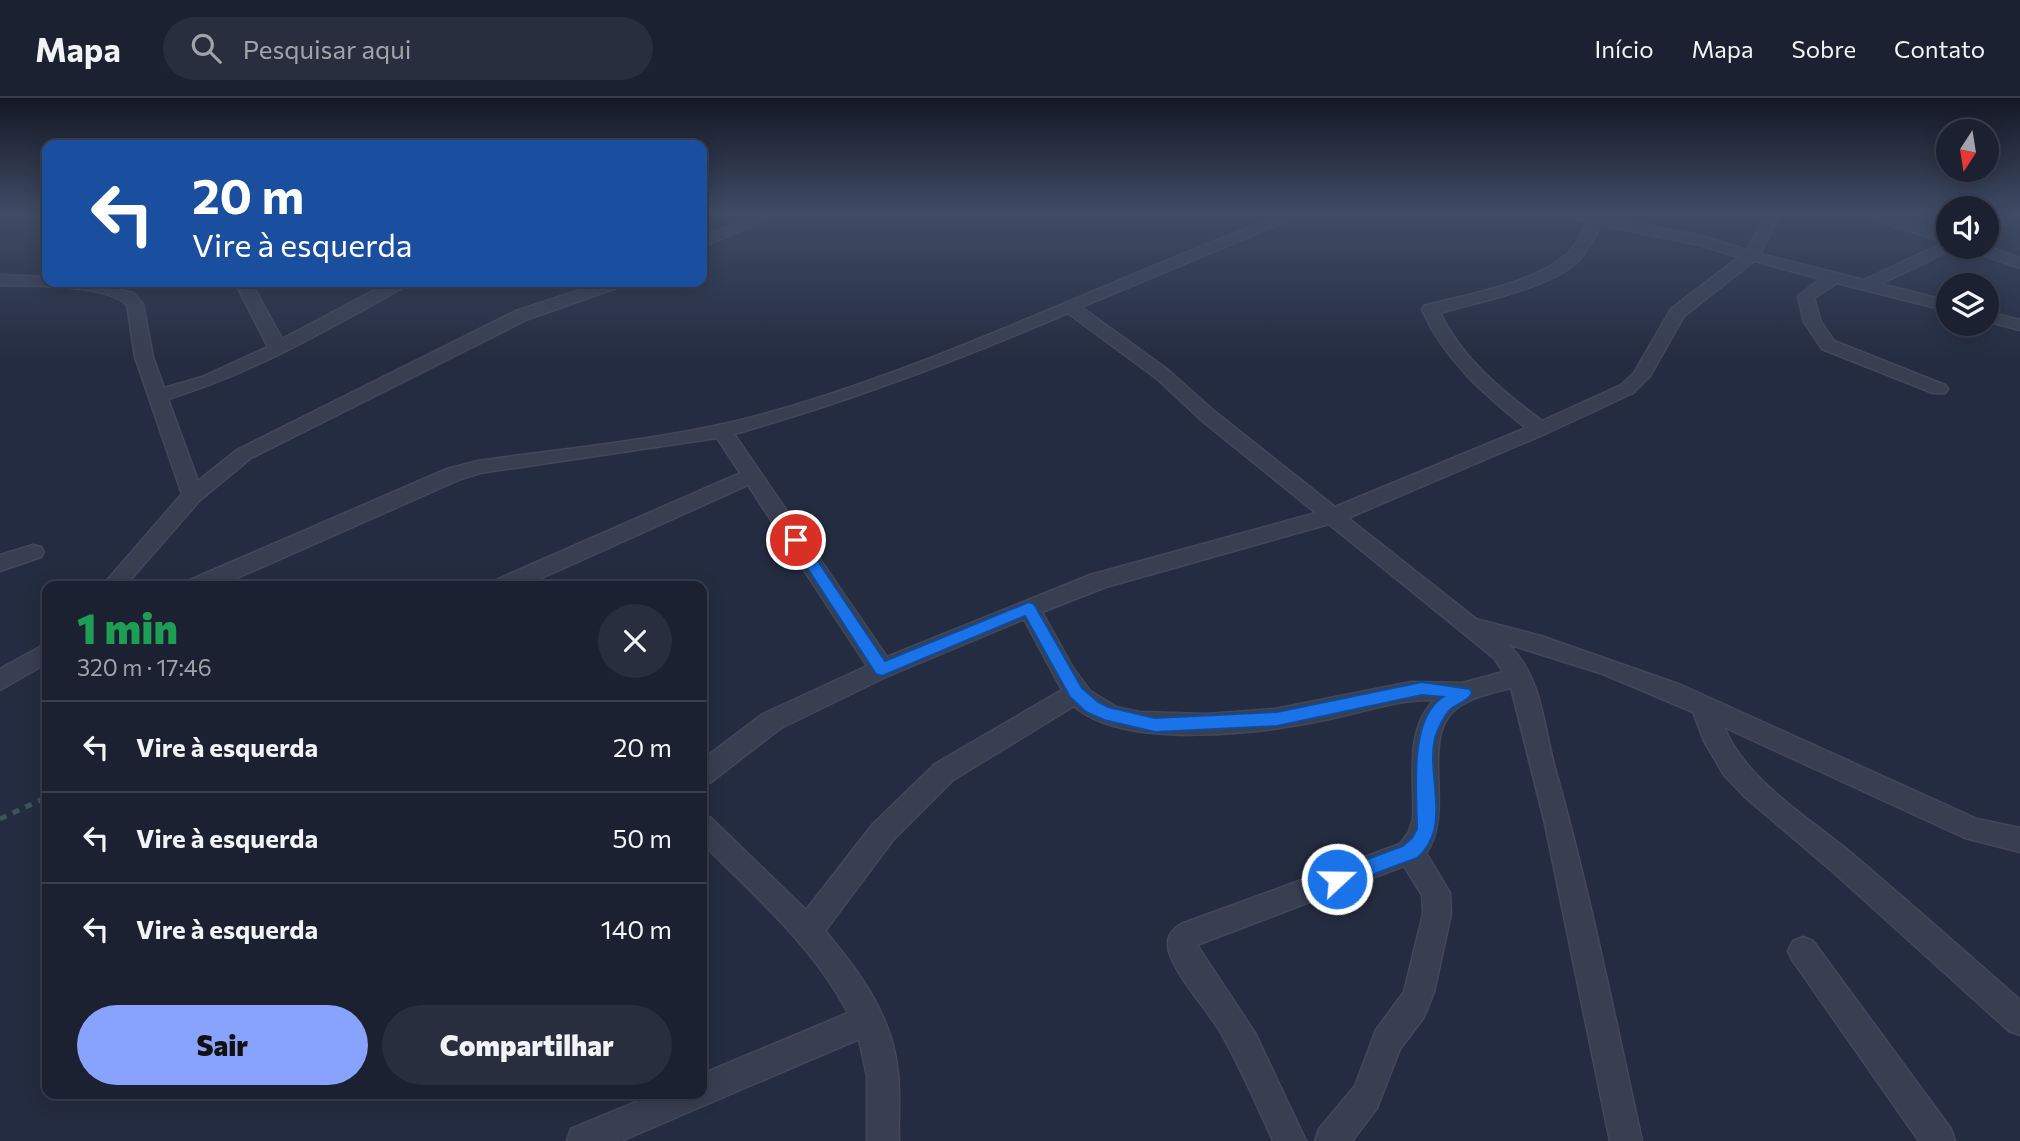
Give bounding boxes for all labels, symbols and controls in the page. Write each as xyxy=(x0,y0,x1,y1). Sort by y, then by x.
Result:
search box xyxy=(163,17,653,80)
text: Mapa xyxy=(35,28,121,69)
icon: search xyxy=(187,29,225,67)
text: Pesquisar aqui xyxy=(243,33,411,64)
text: Início xyxy=(1595,34,1654,63)
text: Mapa xyxy=(1692,34,1754,63)
text: Sobre xyxy=(1792,34,1856,63)
text: Contato xyxy=(1894,34,1985,63)
north arrow xyxy=(1936,119,1998,182)
map controls xyxy=(1936,119,1999,336)
text: 20 m xyxy=(192,164,304,224)
icon: left xyxy=(77,168,168,259)
button: sound xyxy=(1936,196,1999,259)
text: Vire à esquerda xyxy=(192,224,413,264)
button: layers xyxy=(1936,273,1999,336)
pin xyxy=(766,510,826,570)
icon: arrive xyxy=(777,521,815,559)
text: 1 min xyxy=(77,601,178,653)
button: close xyxy=(598,604,672,678)
text: 320 m · 17:46 xyxy=(77,653,212,681)
icon: left xyxy=(77,728,115,766)
text: Vire à esquerda xyxy=(136,731,318,762)
text: 20 m xyxy=(613,731,672,762)
icon: left xyxy=(77,819,115,857)
text: Vire à esquerda xyxy=(136,822,318,853)
text: 50 m xyxy=(612,822,672,853)
position arrow xyxy=(1300,842,1374,916)
icon: left xyxy=(77,910,115,948)
text: Vire à esquerda xyxy=(136,913,318,944)
text: 140 m xyxy=(601,913,672,944)
button: Sair xyxy=(77,1005,368,1085)
button: Compartilhar xyxy=(382,1005,672,1085)

